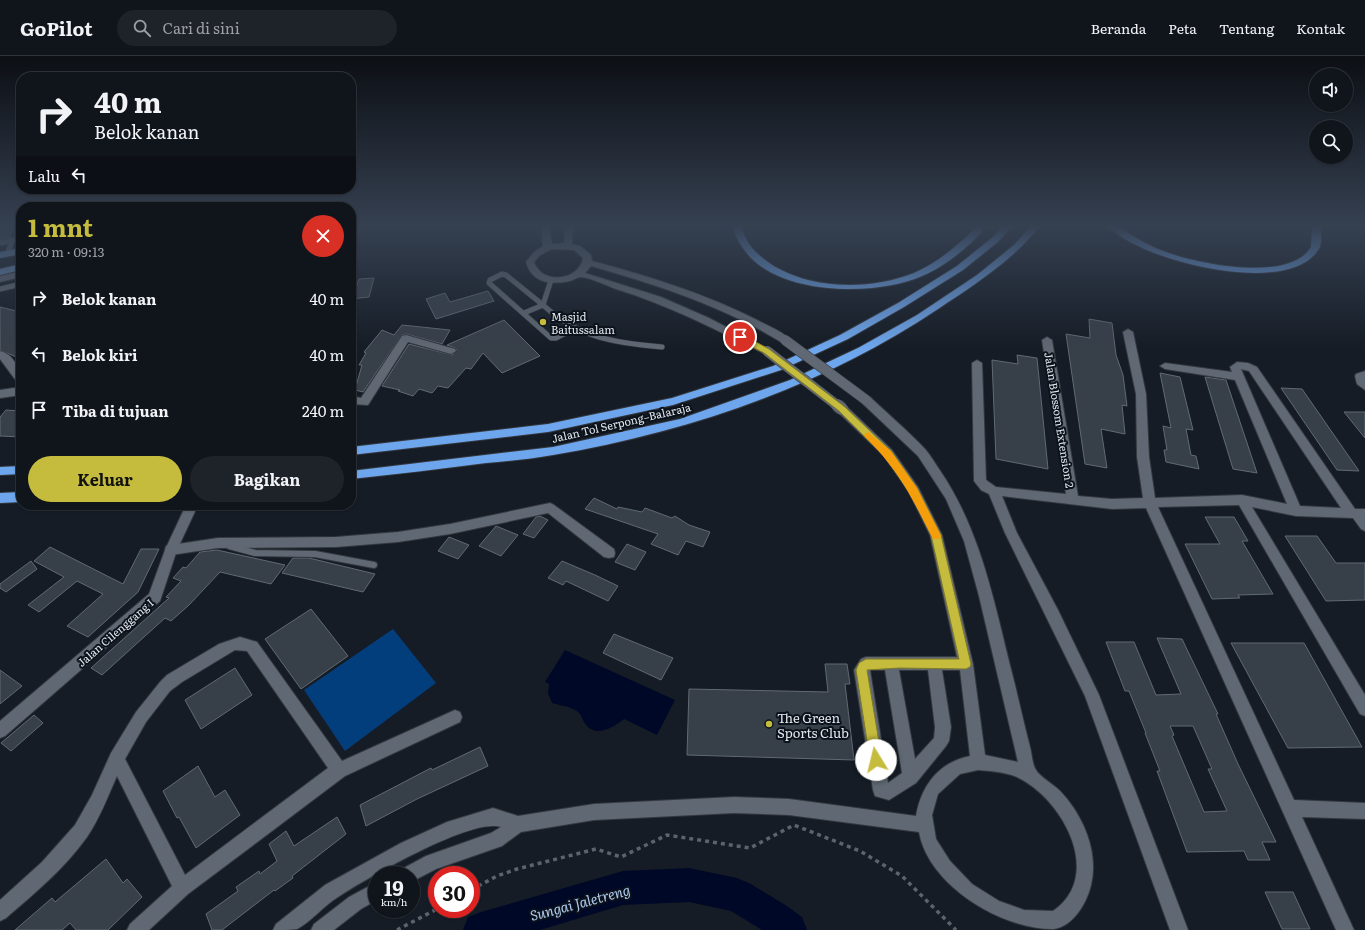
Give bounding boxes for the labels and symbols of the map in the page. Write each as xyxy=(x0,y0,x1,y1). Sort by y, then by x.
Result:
place label: Masjid Baitussalam xyxy=(551,308,615,337)
marker: Masjid Baitussalam xyxy=(538,317,548,327)
pin xyxy=(723,320,757,354)
street label: Jalan Blossom Extension 2 xyxy=(1041,351,1079,489)
street label: Jalan Tol Serpong–Balaraja xyxy=(550,398,692,446)
street label: Jalan Cilenggang I xyxy=(73,594,157,670)
place label: The Green Sports Club xyxy=(777,708,849,742)
marker: The Green Sports Club xyxy=(764,719,774,729)
position arrow xyxy=(855,739,897,781)
speed limit sign: 30 xyxy=(428,866,480,918)
water label: Sungai Jaletreng xyxy=(528,879,632,925)

